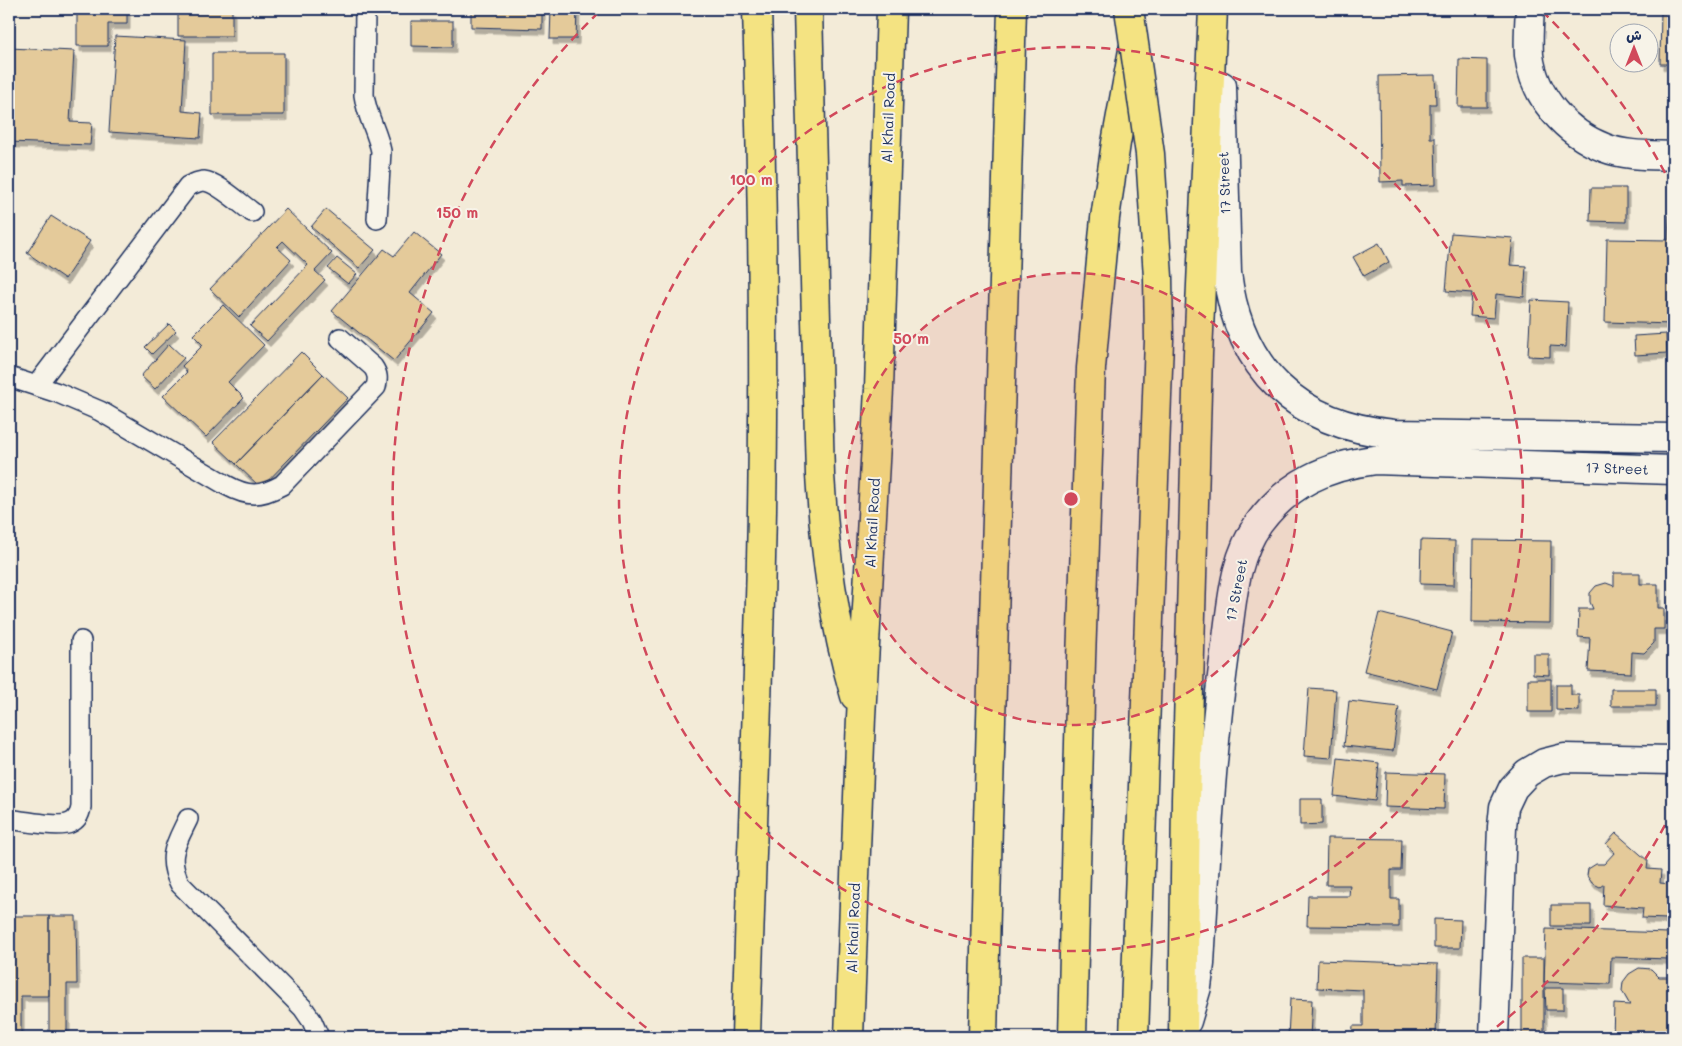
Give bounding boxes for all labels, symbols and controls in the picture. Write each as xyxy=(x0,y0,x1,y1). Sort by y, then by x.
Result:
north arrow xyxy=(1610,22,1660,72)
text: ش xyxy=(1626,25,1642,44)
street label: Al Khail Road xyxy=(877,73,899,163)
street label: 17 Street xyxy=(1213,151,1235,215)
text: 100 m xyxy=(729,169,773,189)
text: 150 m xyxy=(436,202,478,222)
text: 50 m xyxy=(893,328,929,348)
street label: 17 Street xyxy=(1585,457,1649,479)
street label: Al Khail Road xyxy=(860,477,884,568)
centre of rings xyxy=(1062,490,1080,508)
street label: 17 Street xyxy=(1221,557,1251,623)
street label: Al Khail Road xyxy=(842,883,864,973)

